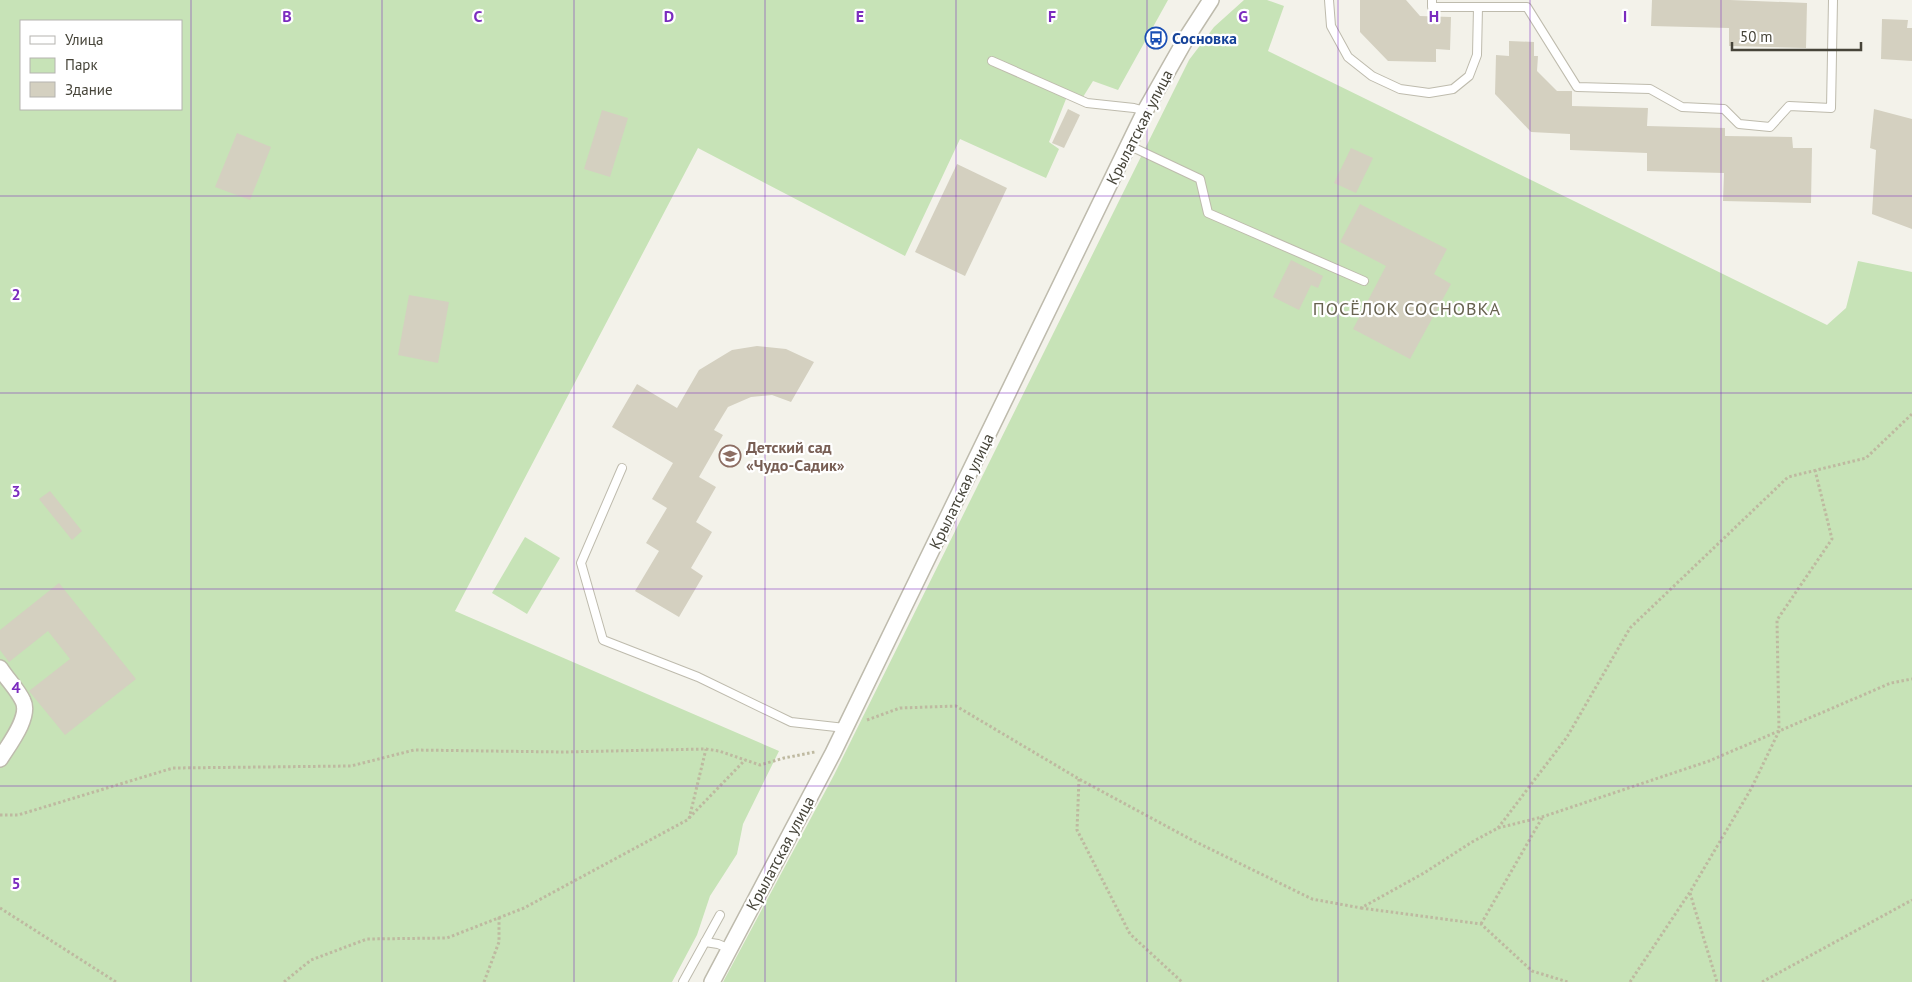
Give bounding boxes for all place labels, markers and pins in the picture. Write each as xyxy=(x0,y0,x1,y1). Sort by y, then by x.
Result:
bus stop icon: Сосновка xyxy=(1144,26,1168,50)
place label: Сосновка xyxy=(1172,28,1237,48)
place label: Детский сад «Чудо-Садик» xyxy=(746,437,845,475)
school or university icon: Детский сад «Чудо-Садик» xyxy=(718,444,742,468)

